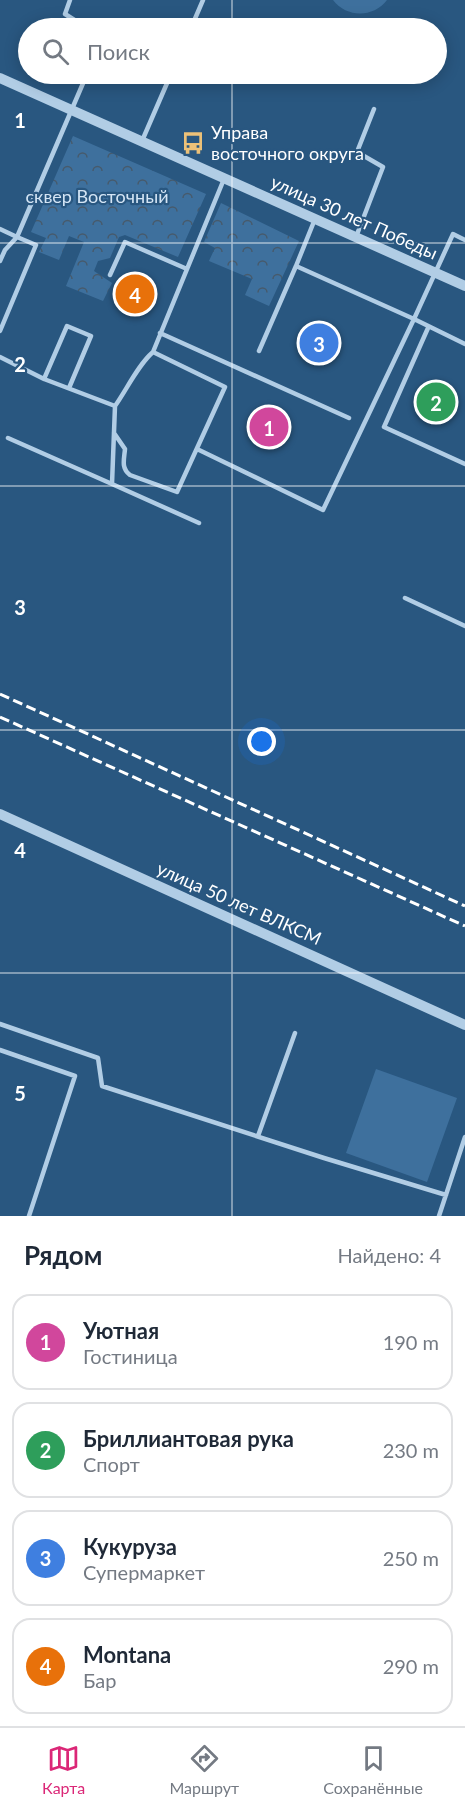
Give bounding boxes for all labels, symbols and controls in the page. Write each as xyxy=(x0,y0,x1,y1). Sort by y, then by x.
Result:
search box xyxy=(18,18,447,84)
icon: search xyxy=(39,35,72,68)
text: Поиск xyxy=(87,38,150,65)
text: 1 xyxy=(14,108,26,132)
place label: Управа восточного округа xyxy=(211,121,364,164)
bus stop icon: Управа восточного округа xyxy=(180,130,206,156)
street label: улица 30 лет Победы xyxy=(268,170,441,264)
park label: сквер Восточный xyxy=(25,185,169,207)
pin: 4 xyxy=(116,272,154,316)
pin: 3 xyxy=(300,320,338,366)
text: 2 xyxy=(14,352,26,376)
pin: 2 xyxy=(416,380,456,424)
pin: 1 xyxy=(250,404,288,450)
text: 3 xyxy=(14,595,26,619)
your location xyxy=(247,727,276,756)
text: 4 xyxy=(14,838,26,862)
street label: улица 50 лет ВЛКСМ xyxy=(154,857,325,949)
text: 5 xyxy=(14,1081,26,1105)
text: Рядом xyxy=(24,1239,102,1271)
text: Найдено: 4 xyxy=(338,1243,441,1267)
text: Уютная xyxy=(83,1317,159,1344)
text: 1 xyxy=(40,1330,51,1354)
text: 190 m xyxy=(383,1330,439,1354)
text: Гостиница xyxy=(83,1344,178,1368)
text: Бриллиантовая рука xyxy=(83,1425,294,1452)
text: 2 xyxy=(40,1438,51,1462)
text: 230 m xyxy=(383,1438,439,1462)
text: Спорт xyxy=(83,1452,140,1476)
text: Кукуруза xyxy=(83,1533,177,1560)
text: 3 xyxy=(40,1546,51,1570)
text: 250 m xyxy=(383,1546,439,1570)
text: Супермаркет xyxy=(83,1560,205,1584)
text: Montana xyxy=(83,1641,171,1668)
text: 4 xyxy=(40,1654,51,1678)
text: 290 m xyxy=(383,1654,439,1678)
text: Бар xyxy=(83,1668,116,1692)
tab: Карта xyxy=(42,1742,85,1797)
tab: Маршрут xyxy=(169,1742,239,1797)
tab: Сохранённые xyxy=(323,1742,423,1797)

